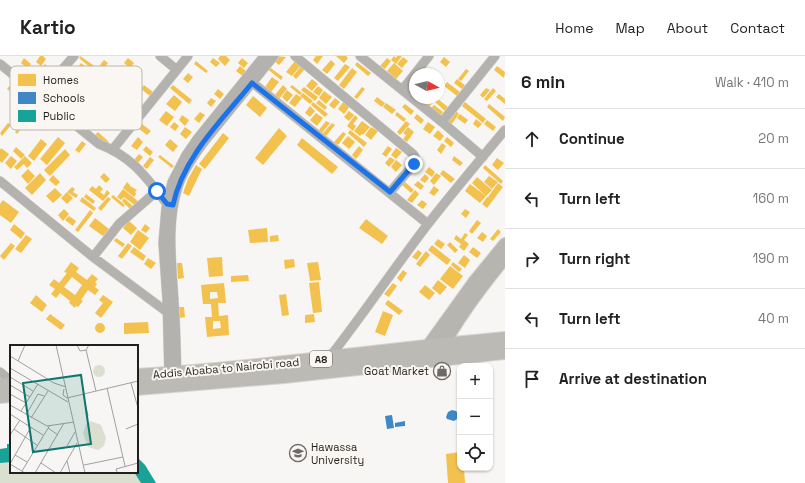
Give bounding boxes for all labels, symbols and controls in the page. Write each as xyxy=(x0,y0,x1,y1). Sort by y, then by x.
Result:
text: Kartio xyxy=(20,15,76,40)
text: Home xyxy=(555,19,593,37)
text: Map xyxy=(615,19,645,37)
text: About xyxy=(667,19,708,37)
text: Contact xyxy=(730,19,785,37)
legend xyxy=(10,66,142,130)
north arrow xyxy=(409,68,445,104)
text: 6 min xyxy=(521,71,565,93)
text: Homes xyxy=(43,73,79,87)
text: Walk · 410 m xyxy=(715,74,789,91)
text: Schools xyxy=(43,91,85,105)
text: Public xyxy=(43,109,75,123)
icon: ahead xyxy=(521,128,543,150)
text: Continue xyxy=(559,129,625,148)
text: 20 m xyxy=(758,130,789,147)
route end xyxy=(405,155,423,173)
route start xyxy=(148,182,166,200)
icon: left xyxy=(521,188,543,210)
text: Turn left xyxy=(559,189,621,208)
text: 160 m xyxy=(753,190,789,207)
icon: right xyxy=(521,248,543,270)
text: Turn right xyxy=(559,249,630,268)
text: 190 m xyxy=(753,250,789,267)
icon: left xyxy=(521,308,543,330)
text: Turn left xyxy=(559,309,621,328)
text: 40 m xyxy=(758,310,789,327)
inset map xyxy=(10,345,138,473)
road number: A8 xyxy=(310,351,332,367)
street label: Addis Ababa to Nairobi road xyxy=(152,355,300,381)
shop icon: Goat Market xyxy=(432,361,452,381)
map controls xyxy=(457,363,493,471)
button: + xyxy=(457,363,493,399)
place label: Goat Market xyxy=(364,364,429,378)
icon: arrive xyxy=(521,368,543,390)
text: Arrive at destination xyxy=(559,369,707,388)
button: − xyxy=(457,399,493,435)
button: locate xyxy=(457,435,493,471)
place label: Hawassa University xyxy=(311,440,364,467)
school or university icon: Hawassa University xyxy=(288,443,308,463)

